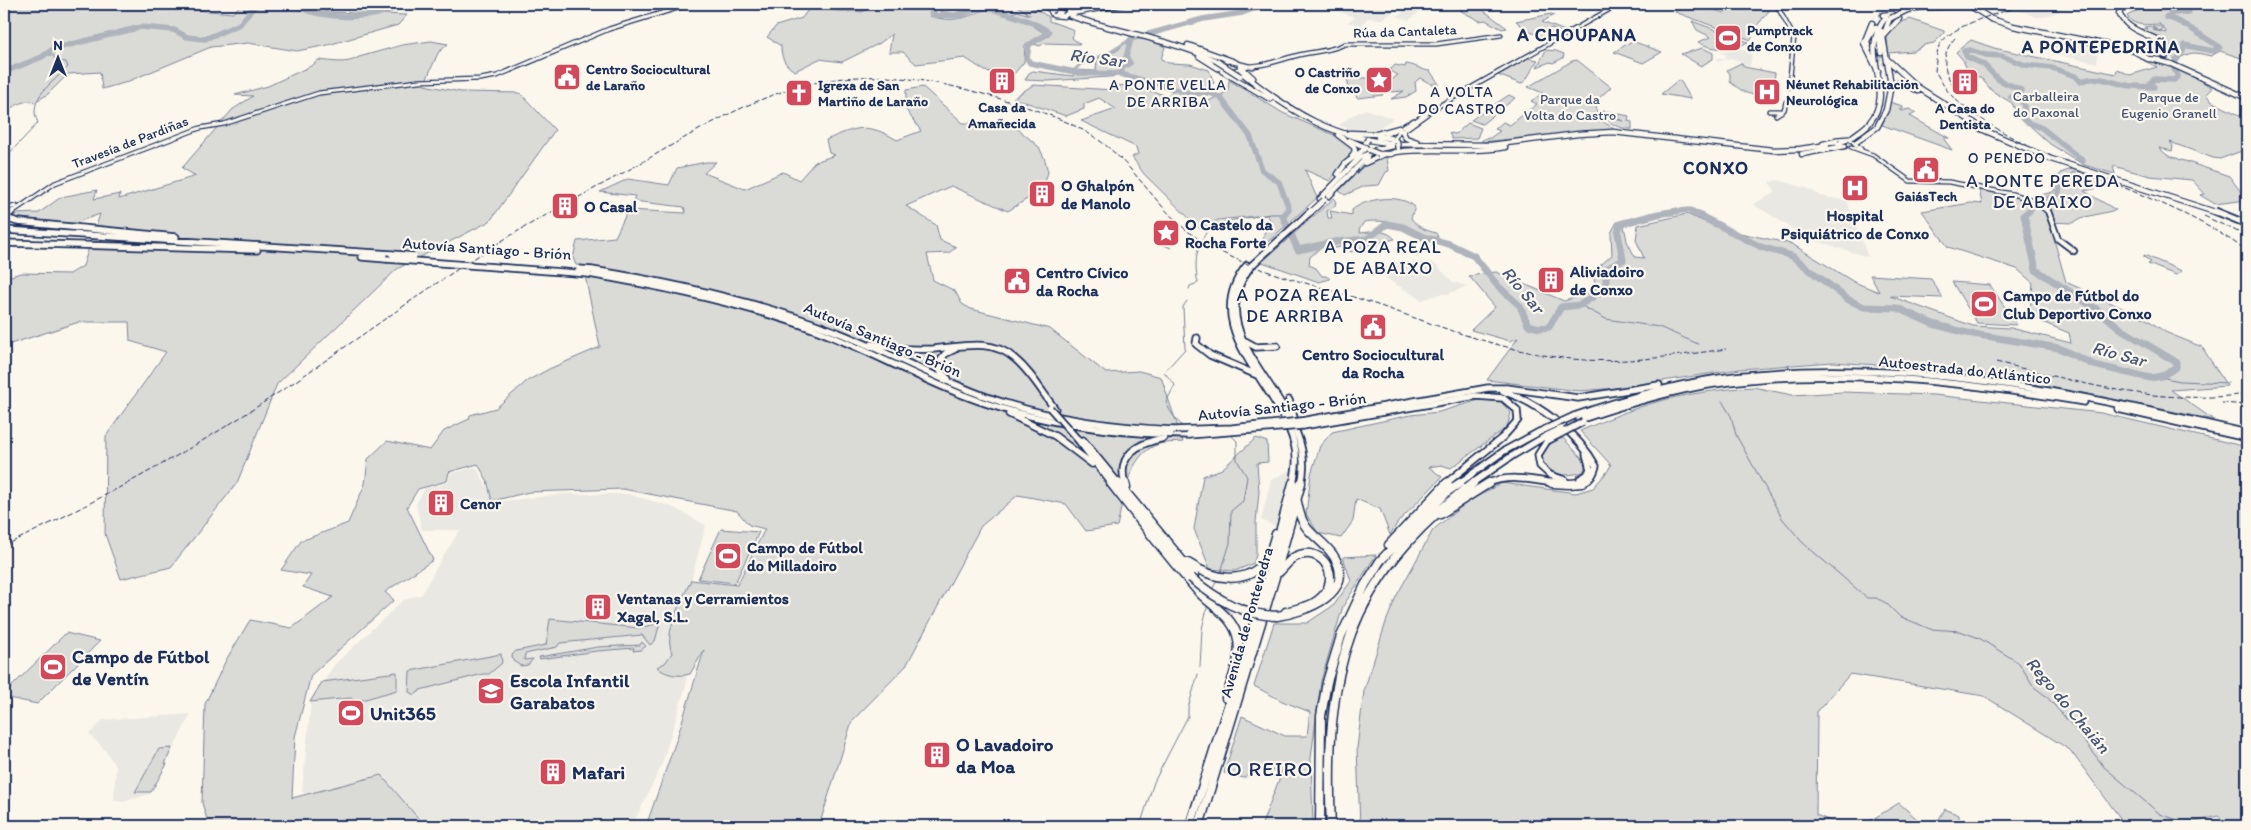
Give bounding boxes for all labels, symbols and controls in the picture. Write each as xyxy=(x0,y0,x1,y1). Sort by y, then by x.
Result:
street label: Rúa da Cantaleta xyxy=(1353,21,1458,42)
place label: Pumptrack de Conxo xyxy=(1747,22,1813,55)
sports icon: Pumptrack de Conxo xyxy=(1713,23,1743,53)
district label: A CHOUPANA xyxy=(1516,24,1637,46)
north arrow xyxy=(32,32,82,82)
district label: A PONTEPEDRIÑA xyxy=(2021,36,2180,58)
text: N xyxy=(53,37,63,54)
water label: Río Sar xyxy=(1068,44,1127,72)
place label: Centro Sociocultural de Laraño xyxy=(586,61,711,94)
public building icon: Centro Sociocultural de Laraño xyxy=(552,62,582,92)
place label: O Castriño de Conxo xyxy=(1295,64,1360,97)
place icon: O Castriño de Conxo xyxy=(1364,65,1394,95)
building icon: Casa da Amañecida xyxy=(987,66,1017,96)
building icon: A Casa do Dentista xyxy=(1950,67,1980,97)
district label: A PONTE VELLA DE ARRIBA xyxy=(1109,76,1227,111)
place label: Néunet Rehabilitación Neurológica xyxy=(1786,76,1919,109)
place label: Igrexa de San Martiño de Laraño xyxy=(818,77,928,110)
hospital icon: Néunet Rehabilitación Neurológica xyxy=(1752,77,1782,107)
church icon: Igrexa de San Martiño de Laraño xyxy=(784,78,814,108)
district label: A VOLTA DO CASTRO xyxy=(1417,83,1507,118)
park label: Carballeira do Paxonal xyxy=(2013,88,2079,121)
park label: Parque de Eugenio Granell xyxy=(2121,89,2217,122)
park label: Parque da Volta do Castro xyxy=(1524,91,1616,124)
place label: Casa da Amañecida xyxy=(967,99,1036,132)
place label: A Casa do Dentista xyxy=(1934,100,1995,133)
street label: Travesía de Pardiñas xyxy=(70,112,191,173)
district label: O PENEDO xyxy=(1968,149,2046,167)
public building icon: GaiásTech xyxy=(1911,155,1941,185)
district label: CONXO xyxy=(1683,157,1749,179)
district label: A PONTE PEREDA DE ABAIXO xyxy=(1966,170,2120,213)
hospital icon: Hospital Psiquiátrico de Conxo xyxy=(1840,173,1870,203)
place label: O Ghalpón de Manolo xyxy=(1061,176,1135,213)
building icon: O Ghalpón de Manolo xyxy=(1027,179,1057,209)
place label: GaiásTech xyxy=(1895,188,1958,205)
building icon: O Casal xyxy=(550,191,580,221)
place label: O Casal xyxy=(584,197,638,216)
place label: Hospital Psiquiátrico de Conxo xyxy=(1781,206,1929,244)
place label: O Castelo da Rocha Forte xyxy=(1185,215,1274,252)
place icon: O Castelo da Rocha Forte xyxy=(1151,218,1181,248)
street label: Autovía Santiago - Brión xyxy=(402,233,572,264)
district label: A POZA REAL DE ABAIXO xyxy=(1324,236,1442,279)
water label: Río Sar xyxy=(1497,262,1550,320)
place label: Aliviadoiro de Conxo xyxy=(1569,262,1644,299)
place label: Centro Cívico da Rocha xyxy=(1036,263,1128,300)
building icon: Aliviadoiro de Conxo xyxy=(1536,265,1566,295)
public building icon: Centro Cívico da Rocha xyxy=(1002,266,1032,296)
district label: A POZA REAL DE ARRIBA xyxy=(1236,284,1354,327)
place label: Campo de Fútbol do Club Deportivo Conxo xyxy=(2003,286,2152,324)
sports icon: Campo de Fútbol do Club Deportivo Conxo xyxy=(1969,289,1999,319)
street label: Autovía Santiago - Brión xyxy=(801,298,964,381)
public building icon: Centro Sociocultural da Rocha xyxy=(1358,312,1388,342)
water label: Río Sar xyxy=(2090,336,2150,372)
place label: Centro Sociocultural da Rocha xyxy=(1302,345,1444,382)
street label: Autoestrada do Atlántico xyxy=(1878,351,2052,388)
street label: Autovía Santiago - Brión xyxy=(1197,388,1367,425)
building icon: Cenor xyxy=(426,488,456,518)
place label: Cenor xyxy=(460,494,502,513)
place label: Campo de Fútbol do Milladoiro xyxy=(747,538,863,575)
sports icon: Campo de Fútbol do Milladoiro xyxy=(713,541,743,571)
street label: Avenida de Pontevedra xyxy=(1216,545,1277,700)
place label: Ventanas y Cerramientos Xagal, S.L. xyxy=(617,589,789,627)
building icon: Ventanas y Cerramientos Xagal, S.L. xyxy=(583,592,613,622)
place label: Campo de Fútbol de Ventín xyxy=(72,645,210,690)
sports icon: Campo de Fútbol de Ventín xyxy=(38,652,68,682)
water label: Rego do Chaián xyxy=(2021,652,2115,758)
place label: Escola Infantil Garabatos xyxy=(510,669,630,714)
school or university icon: Escola Infantil Garabatos xyxy=(476,676,506,706)
sports icon: Unit365 xyxy=(336,698,366,728)
place label: Unit365 xyxy=(370,702,436,725)
place label: O Lavadoiro da Moa xyxy=(956,733,1054,778)
building icon: O Lavadoiro da Moa xyxy=(922,740,952,770)
district label: O REIRO xyxy=(1227,756,1313,781)
building icon: Mafari xyxy=(538,757,568,787)
place label: Mafari xyxy=(572,761,625,784)

